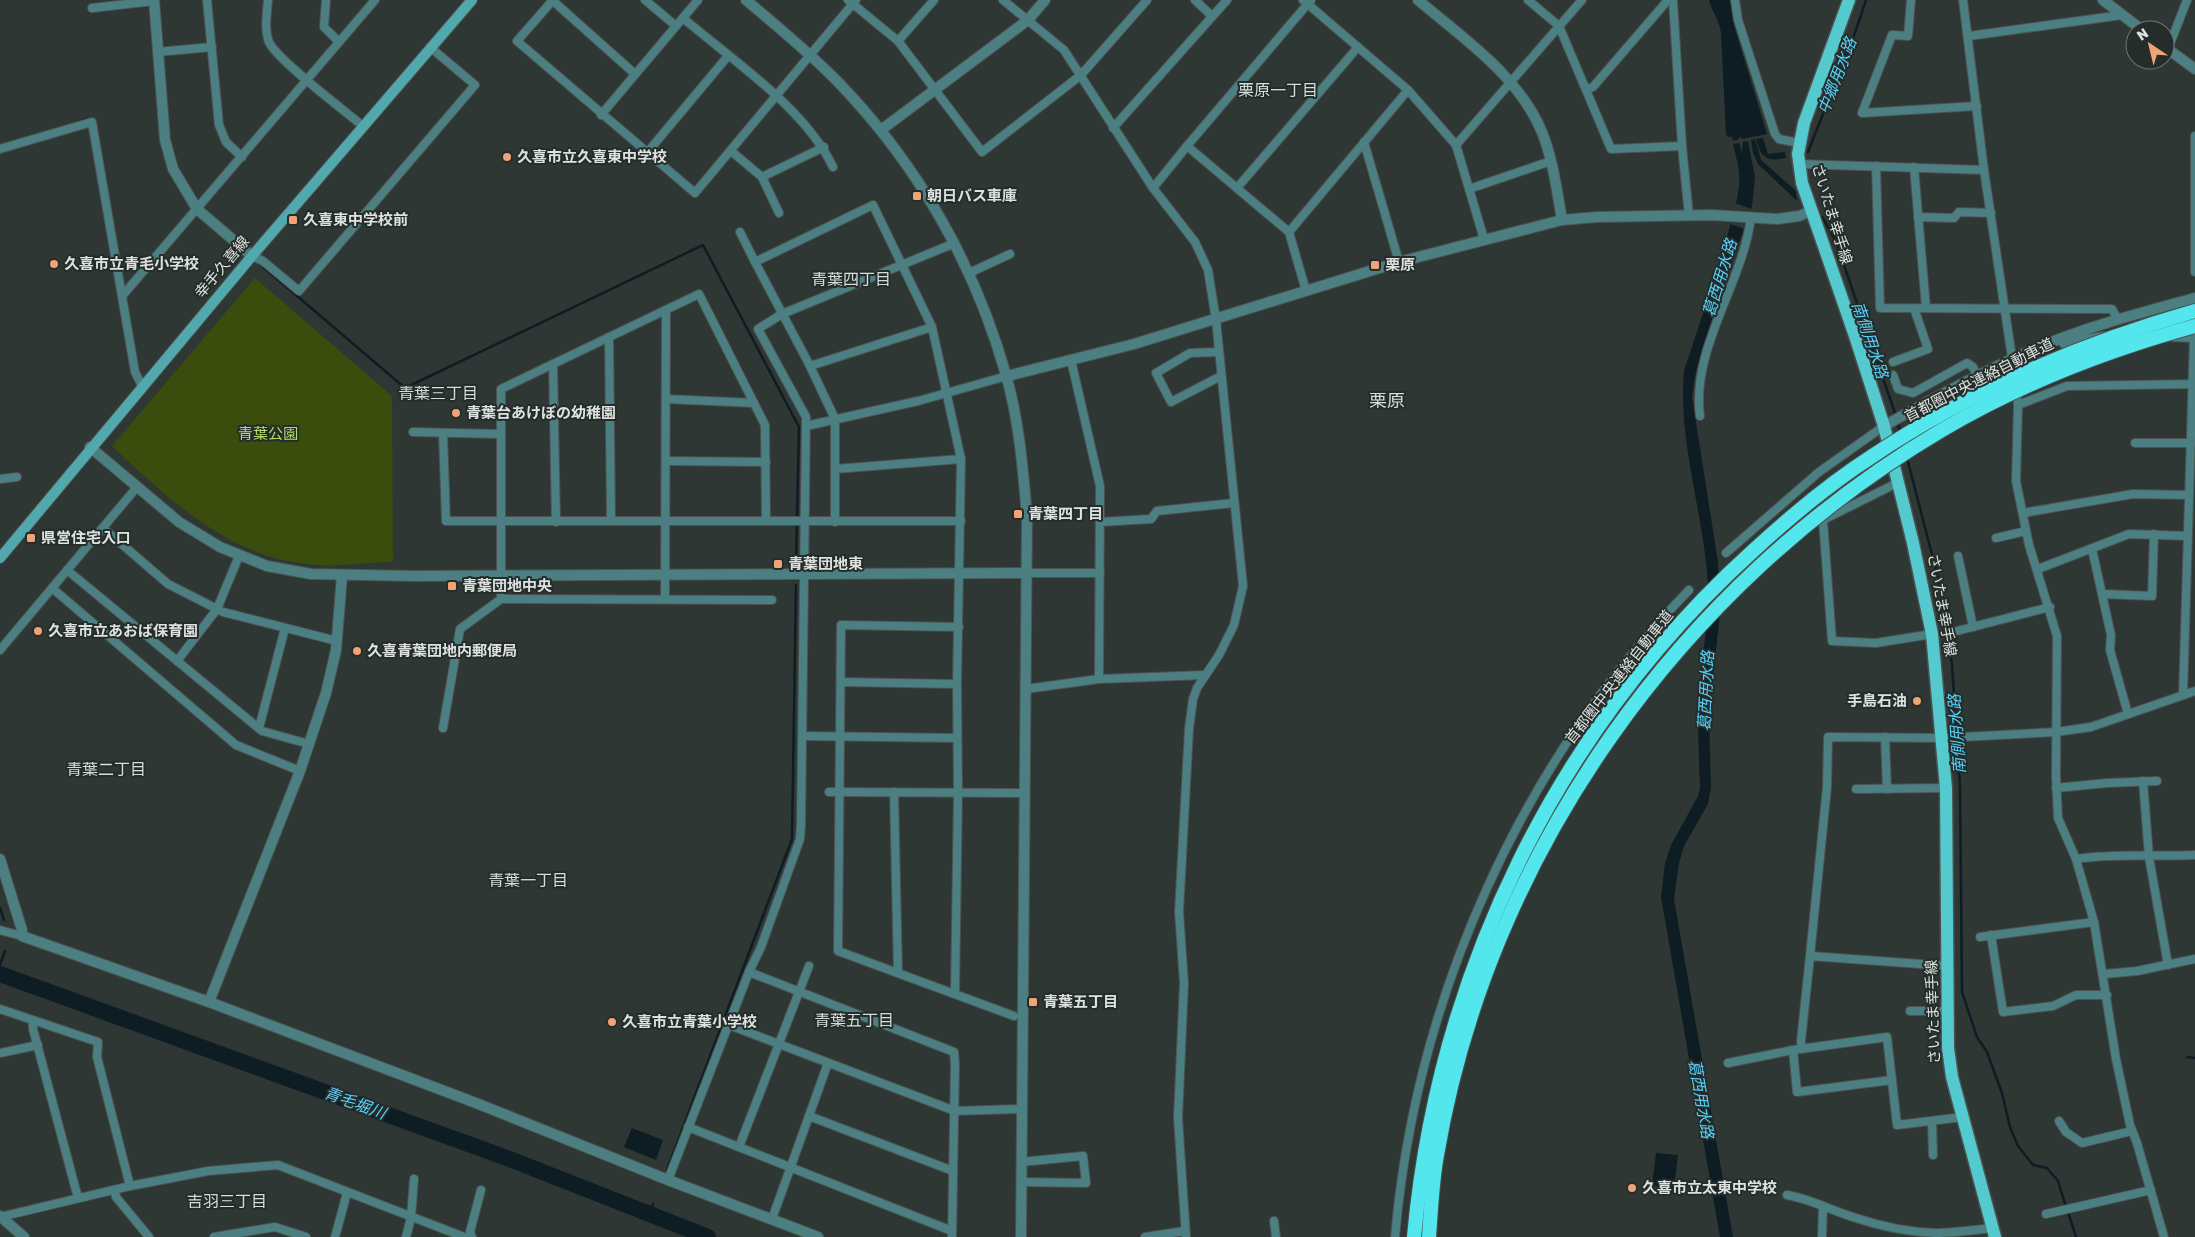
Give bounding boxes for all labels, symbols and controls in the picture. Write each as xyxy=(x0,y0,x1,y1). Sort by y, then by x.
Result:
north arrow xyxy=(2125,20,2175,70)
text: N xyxy=(2134,25,2152,45)
water label: 中郷用水路 xyxy=(1814,33,1861,117)
district label: 栗原一丁目 xyxy=(1238,81,1318,100)
place label: 久喜市立久喜東中学校 xyxy=(517,148,667,166)
marker: 久喜市立久喜東中学校 xyxy=(501,151,513,163)
street label: さいたま幸手線 xyxy=(1808,161,1856,267)
place label: 朝日バス車庫 xyxy=(927,187,1017,205)
marker: 朝日バス車庫 xyxy=(911,190,923,202)
place label: 久喜東中学校前 xyxy=(303,211,408,229)
marker: 久喜東中学校前 xyxy=(287,214,299,226)
street label: 幸手久喜線 xyxy=(191,232,253,302)
water label: 葛西用水路 xyxy=(1699,235,1741,319)
place label: 久喜市立青毛小学校 xyxy=(64,255,199,273)
place label: 栗原 xyxy=(1385,256,1415,274)
marker: 久喜市立青毛小学校 xyxy=(48,258,60,270)
marker: 栗原 xyxy=(1369,259,1381,271)
district label: 青葉四丁目 xyxy=(811,270,891,289)
water label: 南側用水路 xyxy=(1848,299,1893,383)
street label: 首都圏中央連絡自動車道 xyxy=(1901,335,2057,425)
district label: 青葉三丁目 xyxy=(398,384,478,403)
district label: 栗原 xyxy=(1369,390,1405,412)
place label: 青葉台あけぼの幼稚園 xyxy=(466,404,616,422)
marker: 青葉台あけぼの幼稚園 xyxy=(450,407,462,419)
park label: 青葉公園 xyxy=(238,425,298,443)
place label: 青葉四丁目 xyxy=(1028,505,1103,523)
marker: 青葉四丁目 xyxy=(1012,508,1024,520)
place label: 県営住宅入口 xyxy=(41,529,131,547)
marker: 県営住宅入口 xyxy=(25,532,37,544)
street label: さいたま幸手線 xyxy=(1924,552,1960,658)
place label: 青葉団地東 xyxy=(788,555,863,573)
marker: 青葉団地東 xyxy=(772,558,784,570)
place label: 青葉団地中央 xyxy=(462,577,552,595)
marker: 青葉団地中央 xyxy=(446,580,458,592)
street label: 首都圏中央連絡自動車道 xyxy=(1561,606,1677,748)
place label: 久喜市立あおば保育園 xyxy=(48,622,198,640)
marker: 久喜市立あおば保育園 xyxy=(32,625,44,637)
place label: 久喜青葉団地内郵便局 xyxy=(367,642,517,660)
marker: 久喜青葉団地内郵便局 xyxy=(351,645,363,657)
water label: 葛西用水路 xyxy=(1694,649,1718,731)
water label: 南側用水路 xyxy=(1945,691,1969,775)
place label: 手島石油 xyxy=(1847,692,1907,710)
marker: 手島石油 xyxy=(1911,695,1923,707)
district label: 青葉二丁目 xyxy=(66,760,146,779)
district label: 青葉一丁目 xyxy=(488,871,568,890)
street label: さいたま幸手線 xyxy=(1922,959,1944,1065)
place label: 青葉五丁目 xyxy=(1043,993,1118,1011)
marker: 青葉五丁目 xyxy=(1027,996,1039,1008)
district label: 青葉五丁目 xyxy=(814,1011,894,1030)
place label: 久喜市立青葉小学校 xyxy=(622,1013,757,1031)
marker: 久喜市立青葉小学校 xyxy=(606,1016,618,1028)
water label: 葛西用水路 xyxy=(1685,1058,1718,1142)
water label: 青毛堀川 xyxy=(322,1083,390,1124)
place label: 久喜市立太東中学校 xyxy=(1642,1179,1777,1197)
marker: 久喜市立太東中学校 xyxy=(1626,1182,1638,1194)
district label: 吉羽三丁目 xyxy=(187,1192,267,1211)

